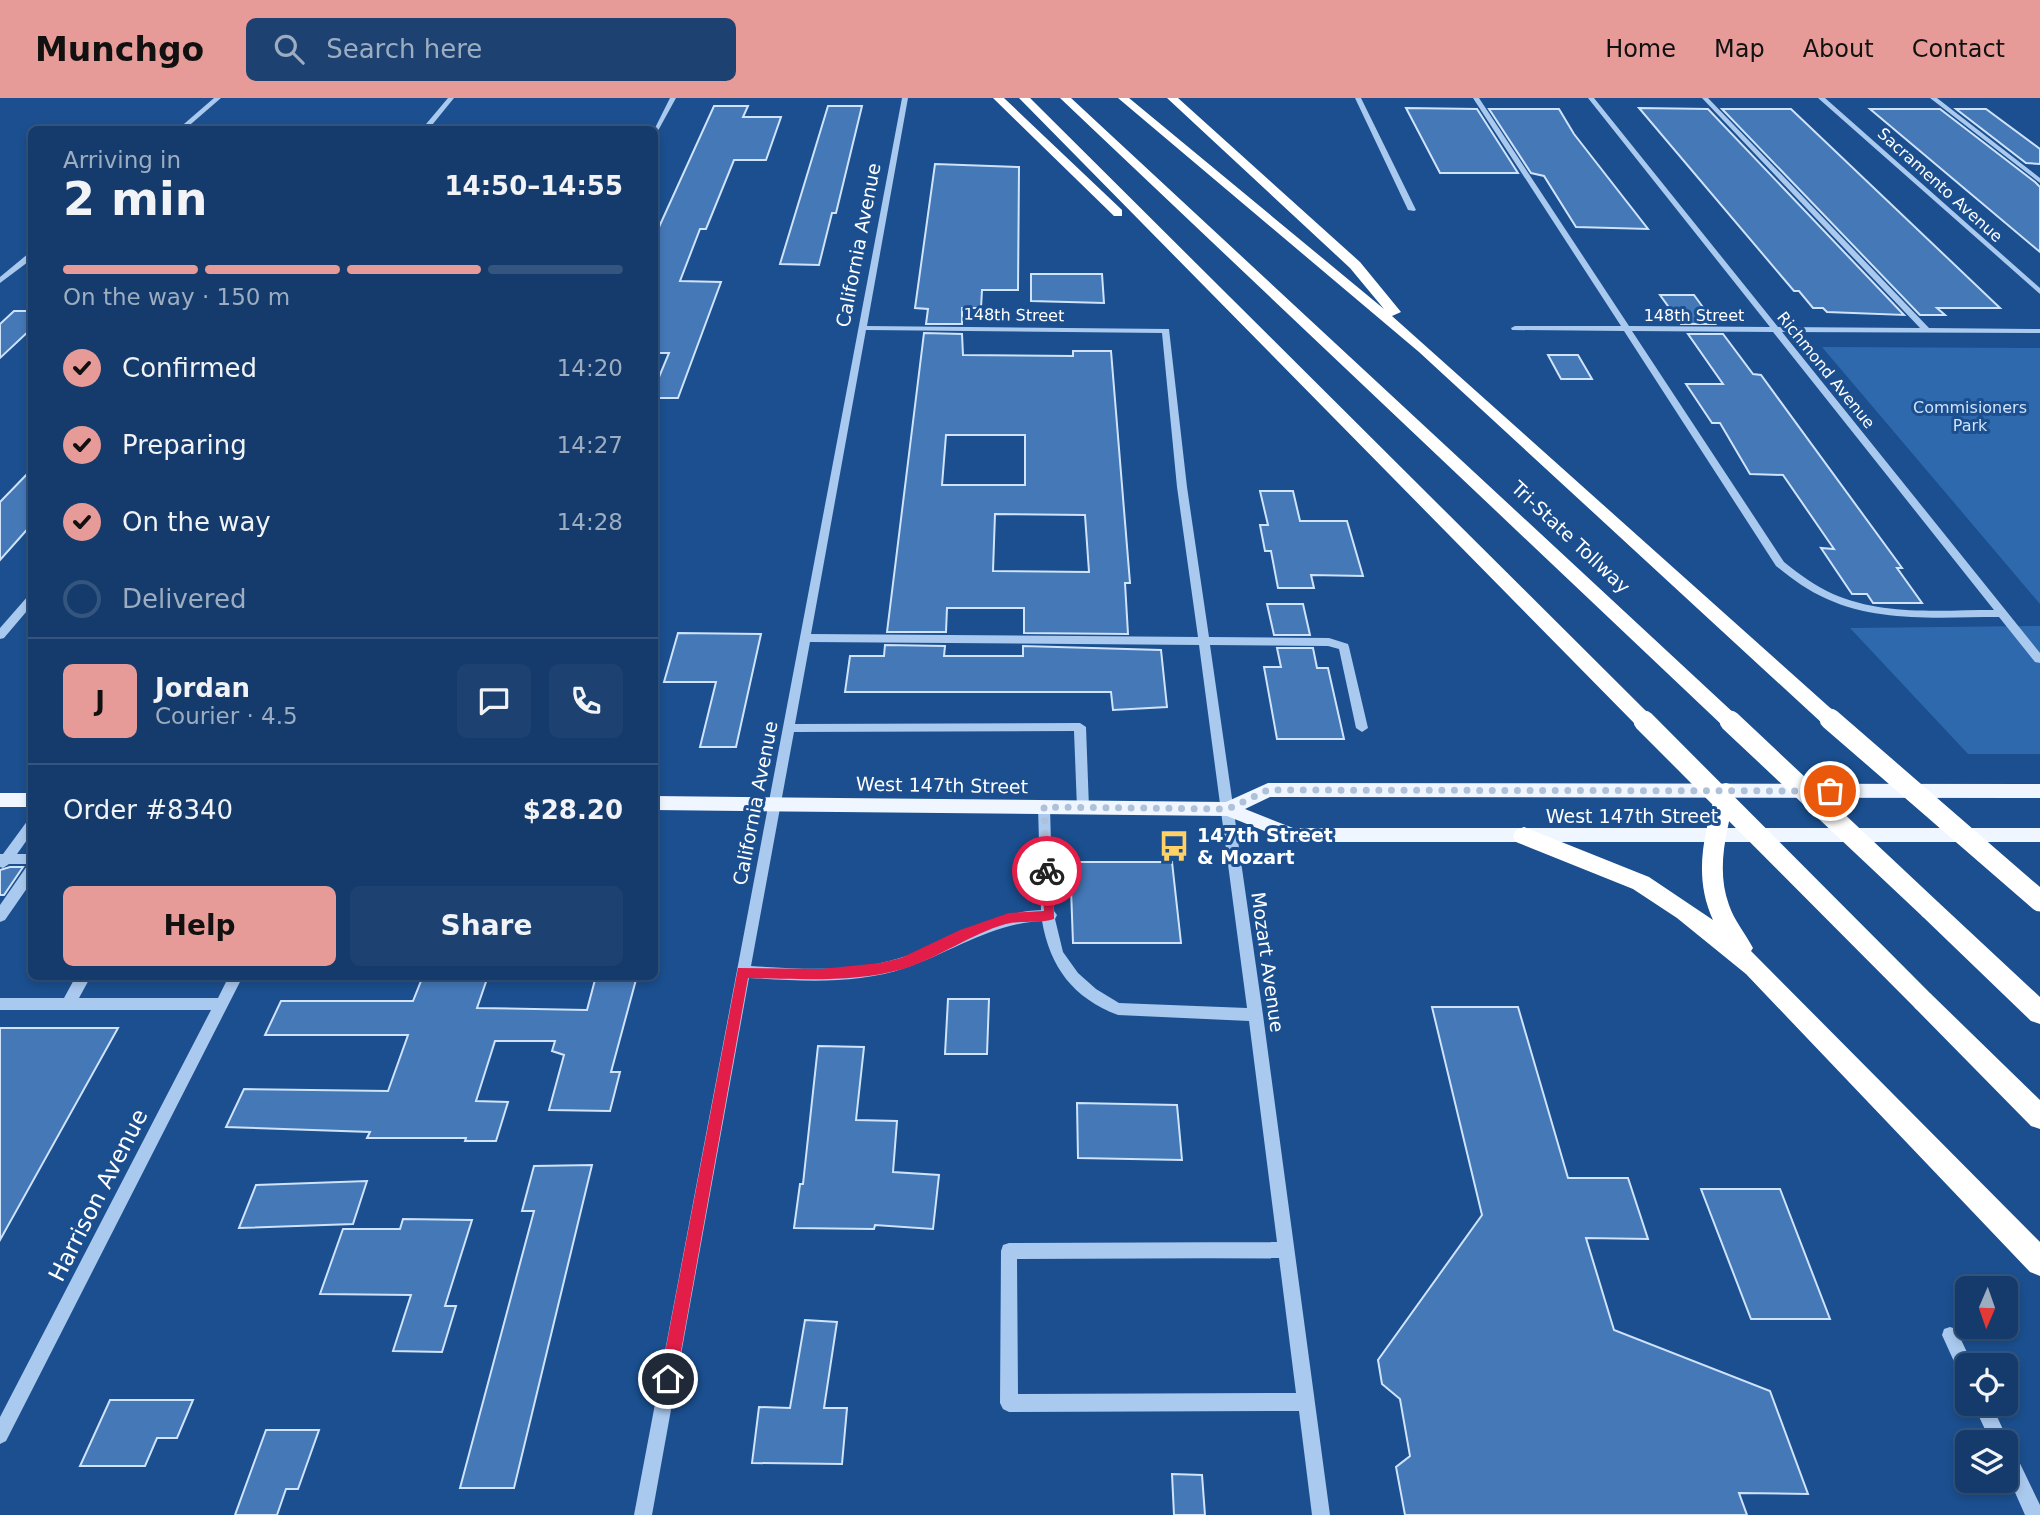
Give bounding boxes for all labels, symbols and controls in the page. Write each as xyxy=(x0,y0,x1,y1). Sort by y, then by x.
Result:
search box xyxy=(246,18,736,81)
text: Munchgo xyxy=(35,30,204,69)
icon: search xyxy=(270,30,308,68)
text: Search here xyxy=(326,34,482,64)
text: Home xyxy=(1605,35,1676,63)
text: Map xyxy=(1714,35,1765,63)
text: About xyxy=(1803,35,1874,63)
text: Contact xyxy=(1912,35,2005,63)
street label: Sacramento Avenue xyxy=(1874,124,2006,246)
text: Arriving in xyxy=(63,147,181,173)
street label: California Avenue xyxy=(831,161,885,329)
text: 14:50–14:55 xyxy=(444,171,623,201)
text: 2 min xyxy=(63,172,207,226)
text: On the way · 150 m xyxy=(63,284,290,310)
street label: 148th Street xyxy=(964,305,1064,325)
street label: 148th Street xyxy=(1644,306,1744,325)
street label: Richmond Avenue xyxy=(1773,308,1879,432)
icon: check xyxy=(63,349,101,387)
text: Confirmed xyxy=(122,353,257,383)
text: 14:20 xyxy=(557,355,623,381)
park label: Commisioners Park xyxy=(1913,398,2027,435)
icon: check xyxy=(63,426,101,464)
text: Preparing xyxy=(122,430,247,460)
text: 14:27 xyxy=(557,432,623,458)
street label: Tri-State Tollway xyxy=(1506,476,1635,598)
icon: check xyxy=(63,503,101,541)
text: On the way xyxy=(122,507,271,537)
text: 14:28 xyxy=(557,509,623,535)
text: Delivered xyxy=(122,584,246,614)
button: chat xyxy=(457,664,531,738)
button: phone xyxy=(549,664,623,738)
text: Jordan xyxy=(155,673,250,703)
text: J xyxy=(95,686,105,716)
text: Courier · 4.5 xyxy=(155,703,298,729)
street label: California Avenue xyxy=(728,719,782,887)
pin xyxy=(1800,761,1860,821)
street label: West 147th Street xyxy=(856,772,1028,798)
icon: bag xyxy=(1811,772,1849,810)
text: Order #8340 xyxy=(63,795,233,825)
text: $28.20 xyxy=(523,795,623,825)
street label: West 147th Street xyxy=(1546,805,1718,827)
place label: 147th Street & Mozart xyxy=(1197,824,1333,868)
bus stop icon: 147th Street & Mozart xyxy=(1157,829,1191,863)
courier xyxy=(1012,836,1082,906)
icon: bike xyxy=(1028,852,1066,890)
button: Help xyxy=(63,886,336,966)
button: Share xyxy=(350,886,623,966)
street label: Mozart Avenue xyxy=(1247,890,1289,1034)
street label: Harrison Avenue xyxy=(43,1105,153,1285)
north arrow xyxy=(1955,1276,2018,1339)
map controls xyxy=(1955,1276,2018,1493)
pin xyxy=(638,1349,698,1409)
button: locate xyxy=(1955,1353,2018,1416)
icon: home xyxy=(649,1360,687,1398)
button: layers xyxy=(1955,1430,2018,1493)

